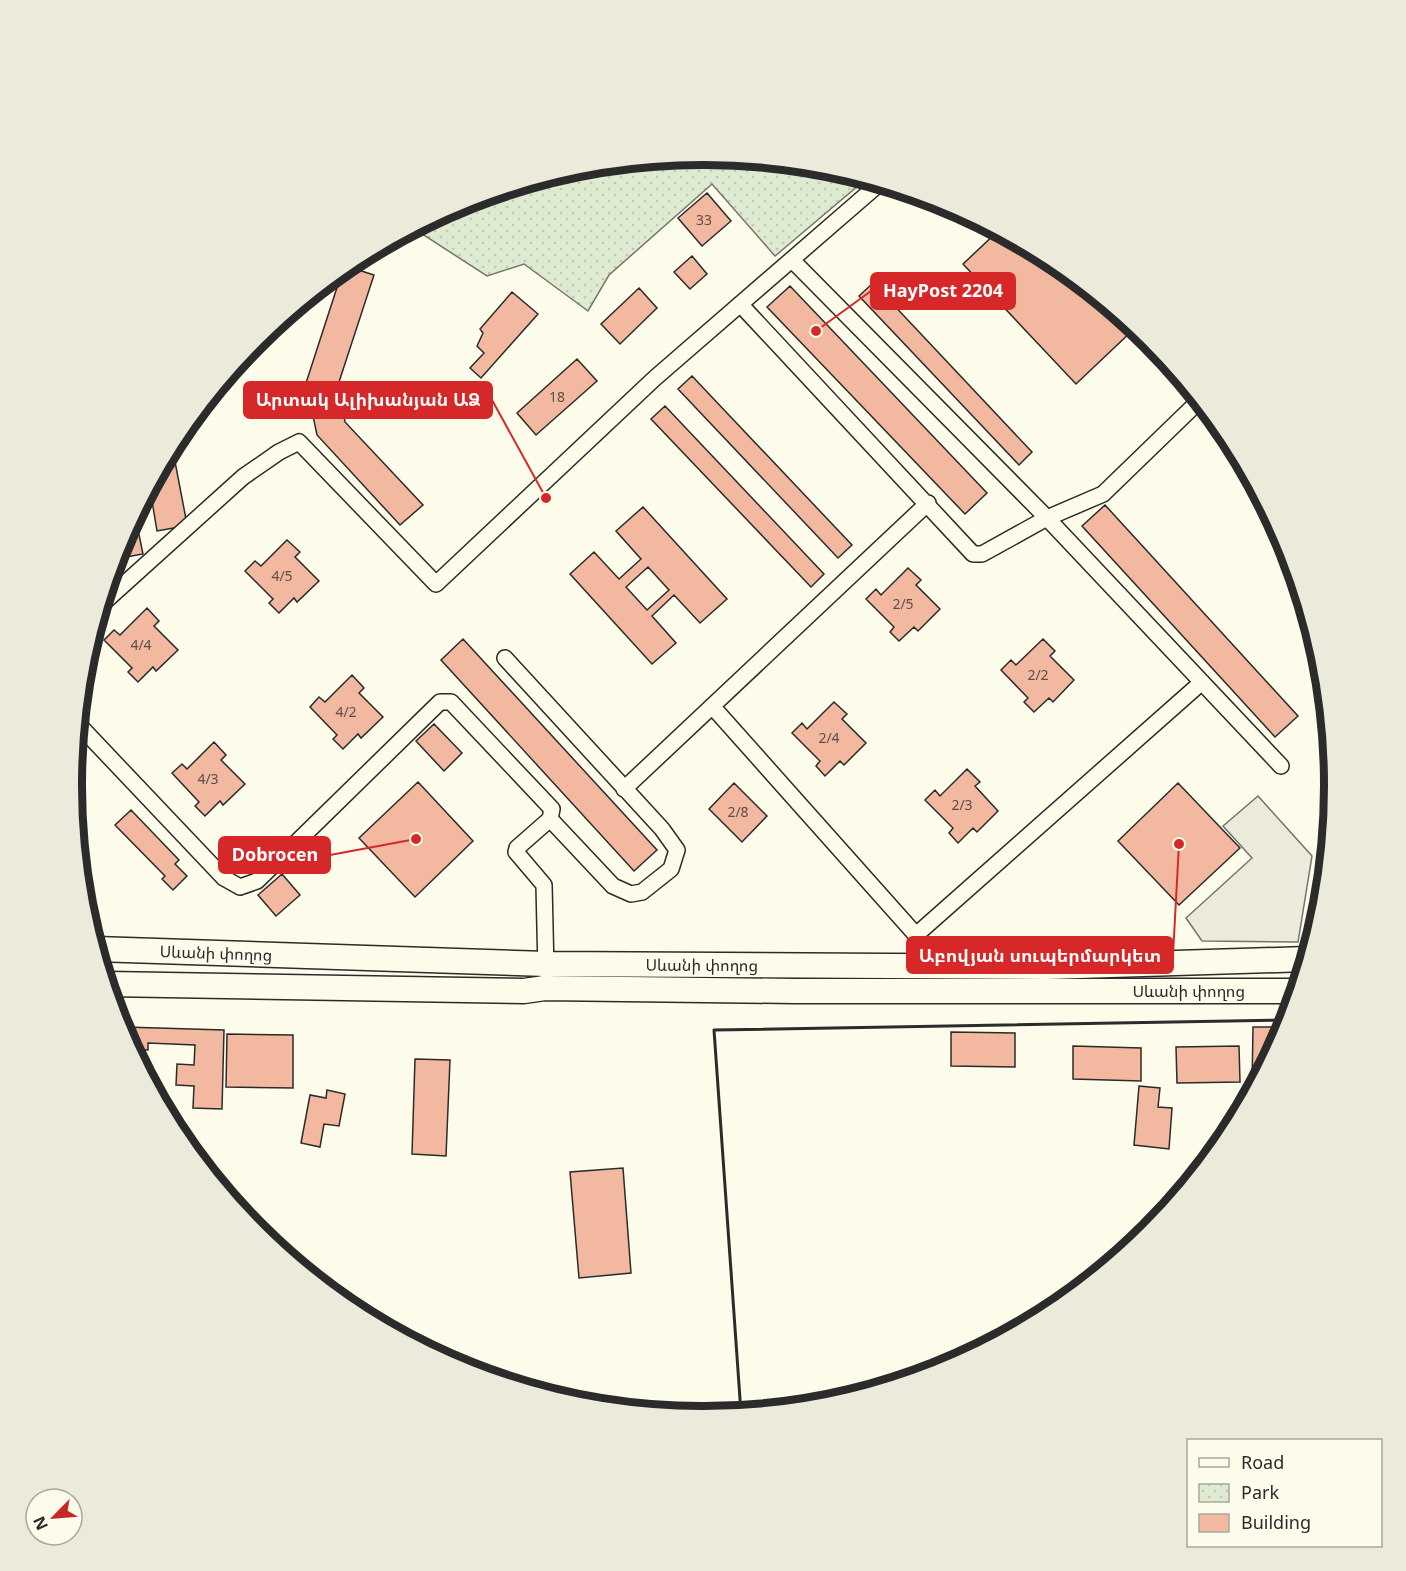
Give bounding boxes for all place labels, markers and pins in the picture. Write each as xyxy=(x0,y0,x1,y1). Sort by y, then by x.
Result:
callout: HayPost 2204 xyxy=(871,273,1015,309)
callout: Արտակ Ալիխանյան ԱՁ xyxy=(244,382,492,418)
callout: Dobrocen xyxy=(219,837,330,873)
callout: Աբովյան սուպերմարկետ xyxy=(907,937,1173,973)

